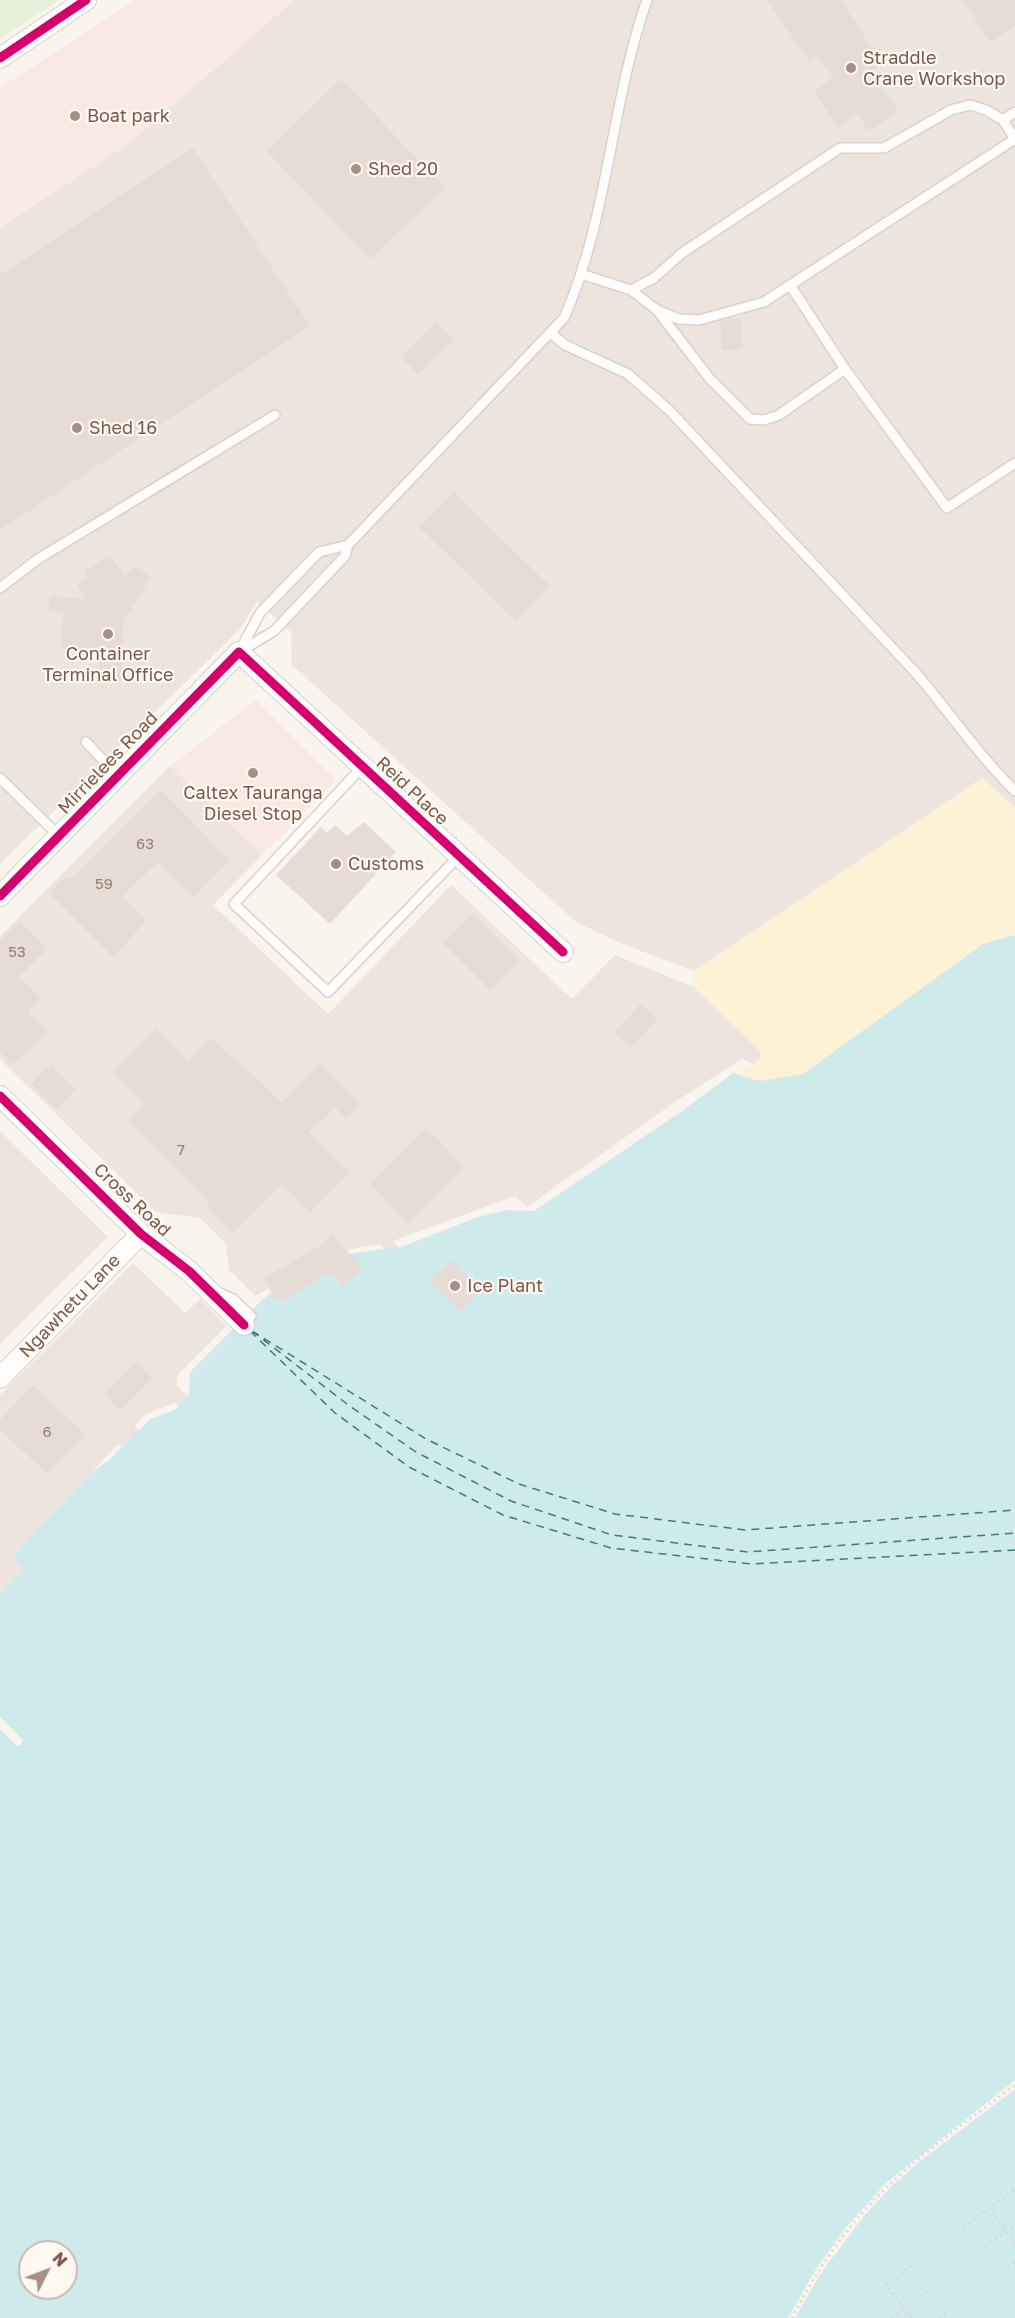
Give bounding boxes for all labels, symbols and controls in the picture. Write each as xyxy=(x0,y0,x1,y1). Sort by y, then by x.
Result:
place label: Straddle Crane Workshop xyxy=(863,47,1005,90)
marker: Straddle Crane Workshop xyxy=(844,61,858,75)
place label: Boat park xyxy=(87,105,170,127)
marker: Boat park xyxy=(68,109,82,123)
place label: Shed 20 xyxy=(368,158,438,180)
marker: Shed 20 xyxy=(349,162,363,176)
place label: Shed 16 xyxy=(89,417,157,439)
marker: Shed 16 xyxy=(70,421,84,435)
marker: Container Terminal Office xyxy=(101,627,115,641)
place label: Container Terminal Office xyxy=(43,643,173,686)
street label: Mirrielees Road xyxy=(54,707,162,819)
street label: Reid Place xyxy=(371,752,453,830)
marker: Caltex Tauranga Diesel Stop xyxy=(246,766,260,780)
place label: Caltex Tauranga Diesel Stop xyxy=(183,782,323,824)
house number: 63 xyxy=(136,835,154,853)
place label: Customs xyxy=(348,853,424,875)
marker: Customs xyxy=(329,857,343,871)
house number: 59 xyxy=(95,875,113,893)
house number: 53 xyxy=(8,943,26,961)
house number: 7 xyxy=(177,1141,185,1159)
street label: Cross Road xyxy=(89,1159,175,1241)
street label: Ngawhetu Lane xyxy=(15,1250,125,1362)
place label: Ice Plant xyxy=(467,1275,543,1297)
marker: Ice Plant xyxy=(448,1279,462,1293)
house number: 6 xyxy=(42,1423,52,1441)
north arrow xyxy=(18,2240,78,2300)
text: N xyxy=(48,2248,71,2271)

